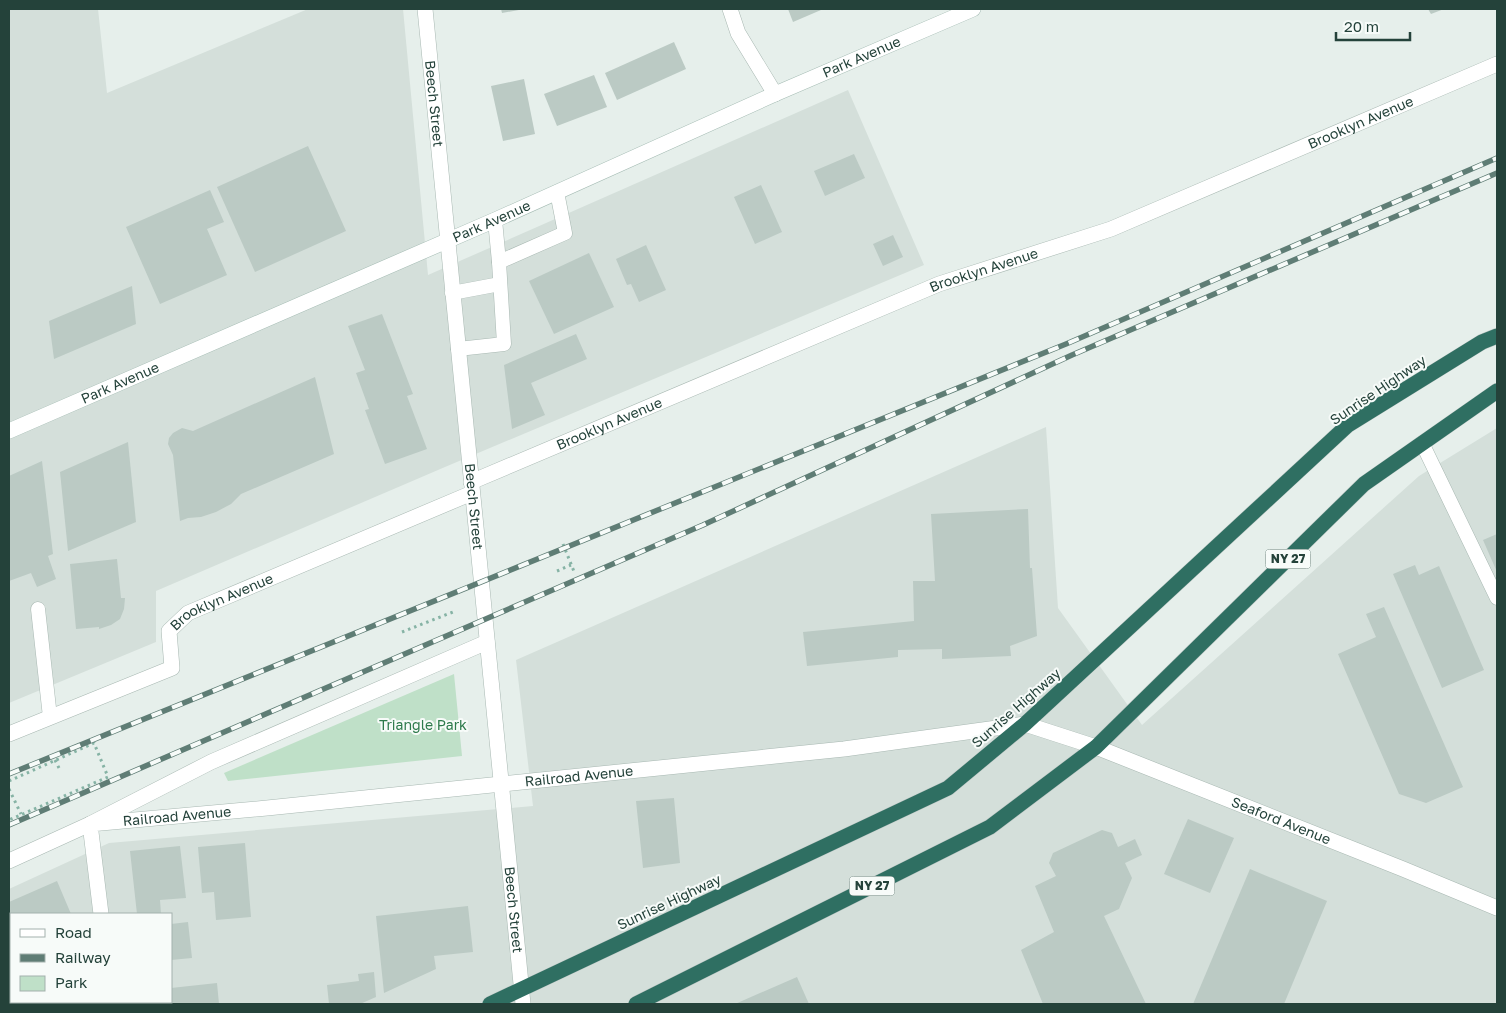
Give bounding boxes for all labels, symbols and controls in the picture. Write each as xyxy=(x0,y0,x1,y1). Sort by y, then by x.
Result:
scale bar xyxy=(1336,10,1410,42)
text: 20 m xyxy=(1344,17,1379,35)
street label: Park Avenue xyxy=(820,32,903,81)
street label: Beech Street xyxy=(422,59,448,148)
street label: Brooklyn Avenue xyxy=(1305,92,1416,152)
street label: Park Avenue xyxy=(450,196,533,245)
street label: Brooklyn Avenue xyxy=(927,244,1040,295)
street label: Sunrise Highway xyxy=(1326,351,1429,428)
street label: Park Avenue xyxy=(78,358,161,407)
street label: Brooklyn Avenue xyxy=(554,393,664,453)
street label: Beech Street xyxy=(462,462,487,551)
road number: NY 27 xyxy=(1266,550,1310,568)
street label: Brooklyn Avenue xyxy=(166,569,275,634)
street label: Sunrise Highway xyxy=(968,664,1064,751)
park label: Triangle Park xyxy=(379,716,467,733)
street label: Railroad Avenue xyxy=(524,762,634,790)
street label: Seaford Avenue xyxy=(1229,793,1333,847)
street label: Railroad Avenue xyxy=(122,802,232,829)
street label: Beech Street xyxy=(501,866,527,954)
street label: Sunrise Highway xyxy=(614,870,723,933)
road number: NY 27 xyxy=(850,876,894,896)
legend xyxy=(10,913,172,1003)
text: Road xyxy=(55,923,92,941)
text: Railway xyxy=(55,948,111,966)
text: Park xyxy=(55,973,88,991)

